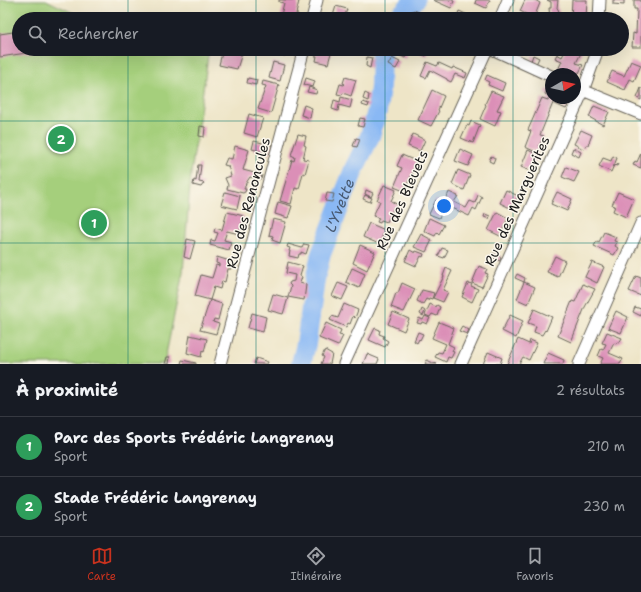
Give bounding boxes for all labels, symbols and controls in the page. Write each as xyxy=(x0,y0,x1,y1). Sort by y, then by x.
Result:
search box xyxy=(12,12,629,56)
icon: search xyxy=(26,23,48,45)
text: Rechercher xyxy=(58,24,139,44)
north arrow xyxy=(545,68,581,104)
pin: 2 xyxy=(48,124,74,154)
street label: Rue des Marguerites xyxy=(480,133,554,269)
street label: Rue des Renoncules xyxy=(222,136,274,270)
street label: Rue des Bleuets xyxy=(372,147,432,253)
water label: L'Yvette xyxy=(320,176,360,235)
your location xyxy=(434,196,454,216)
pin: 1 xyxy=(81,208,107,238)
text: À proximité xyxy=(16,379,118,401)
text: 2 résultats xyxy=(556,382,625,399)
text: Parc des Sports Frédéric Langrenay xyxy=(54,428,334,448)
text: 1 xyxy=(26,438,32,455)
text: 210 m xyxy=(587,438,625,455)
text: Sport xyxy=(54,448,87,465)
text: Stade Frédéric Langrenay xyxy=(54,488,257,508)
text: 2 xyxy=(24,498,34,515)
text: 230 m xyxy=(583,498,625,515)
text: Sport xyxy=(54,508,87,525)
tab: Carte xyxy=(87,545,116,584)
tab: Itinéraire xyxy=(291,545,342,584)
tab: Favoris xyxy=(516,545,554,584)

